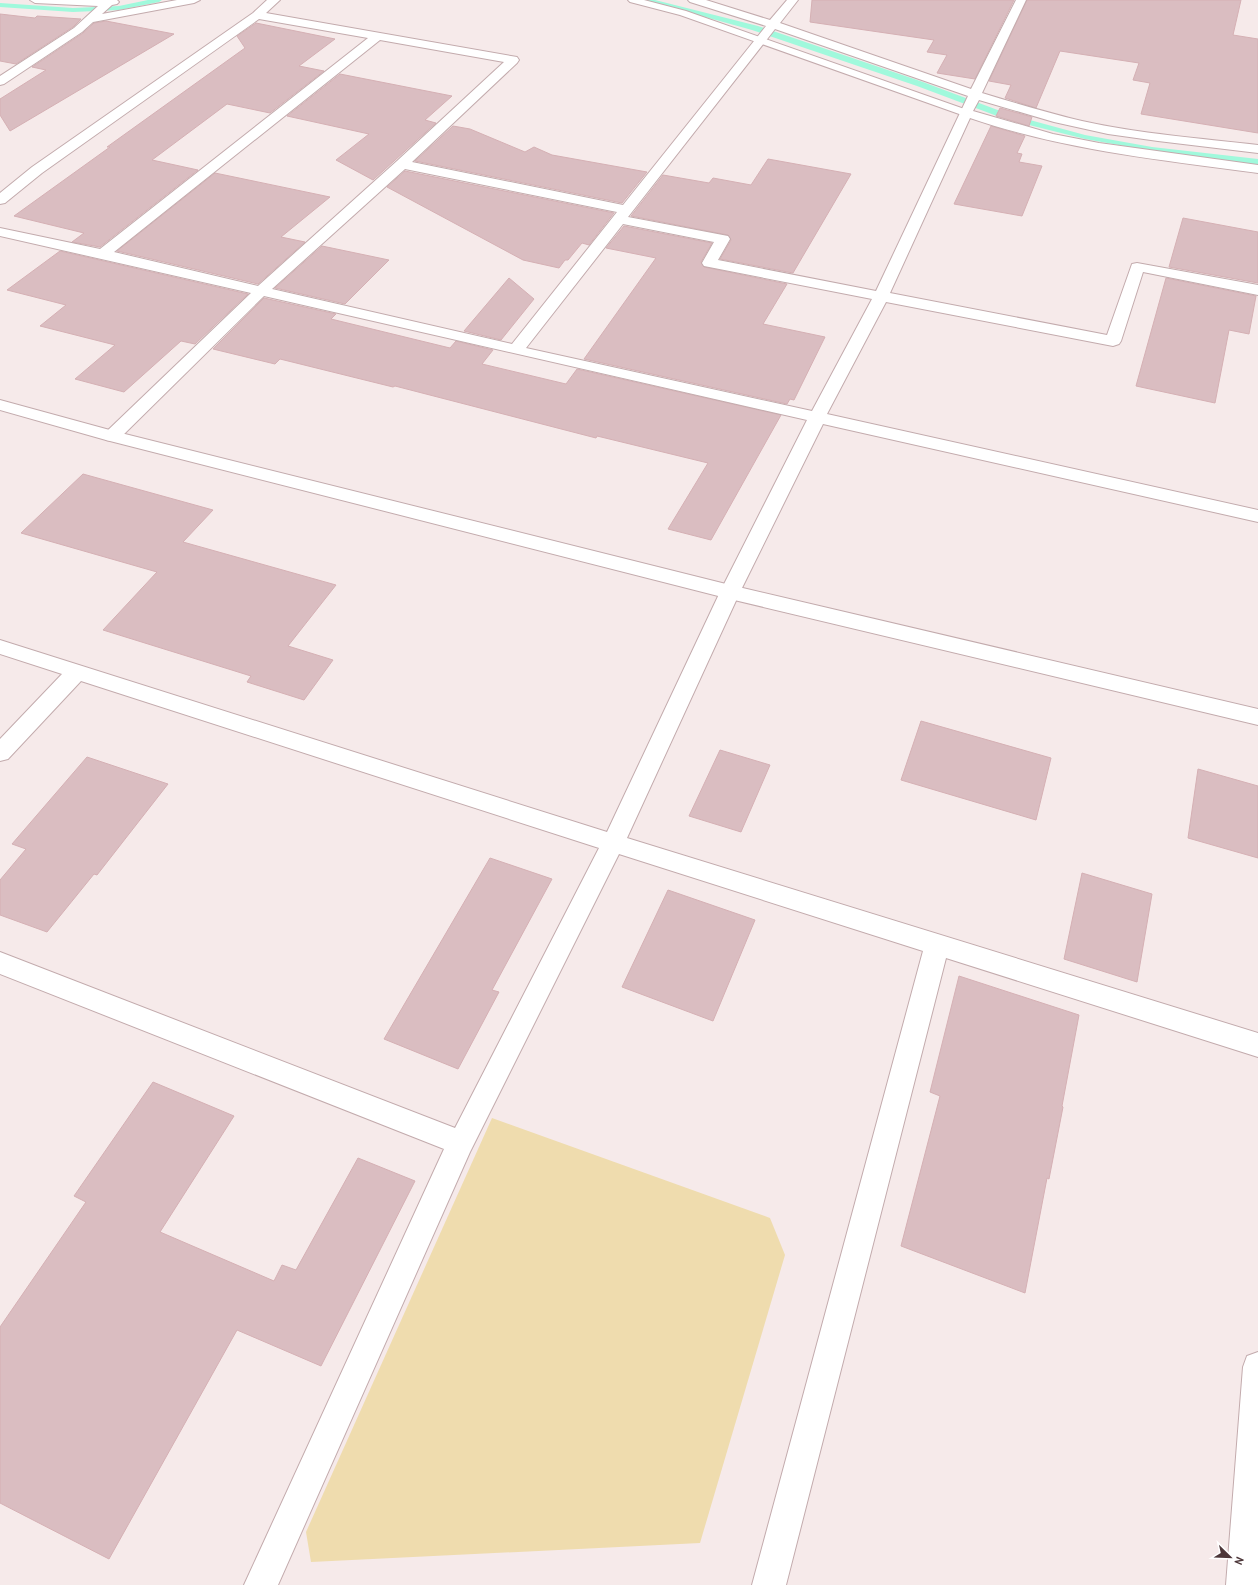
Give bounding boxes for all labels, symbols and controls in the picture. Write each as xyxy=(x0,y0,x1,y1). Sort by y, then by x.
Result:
north arrow xyxy=(1210,1537,1250,1577)
text: N xyxy=(1231,1555,1247,1567)

